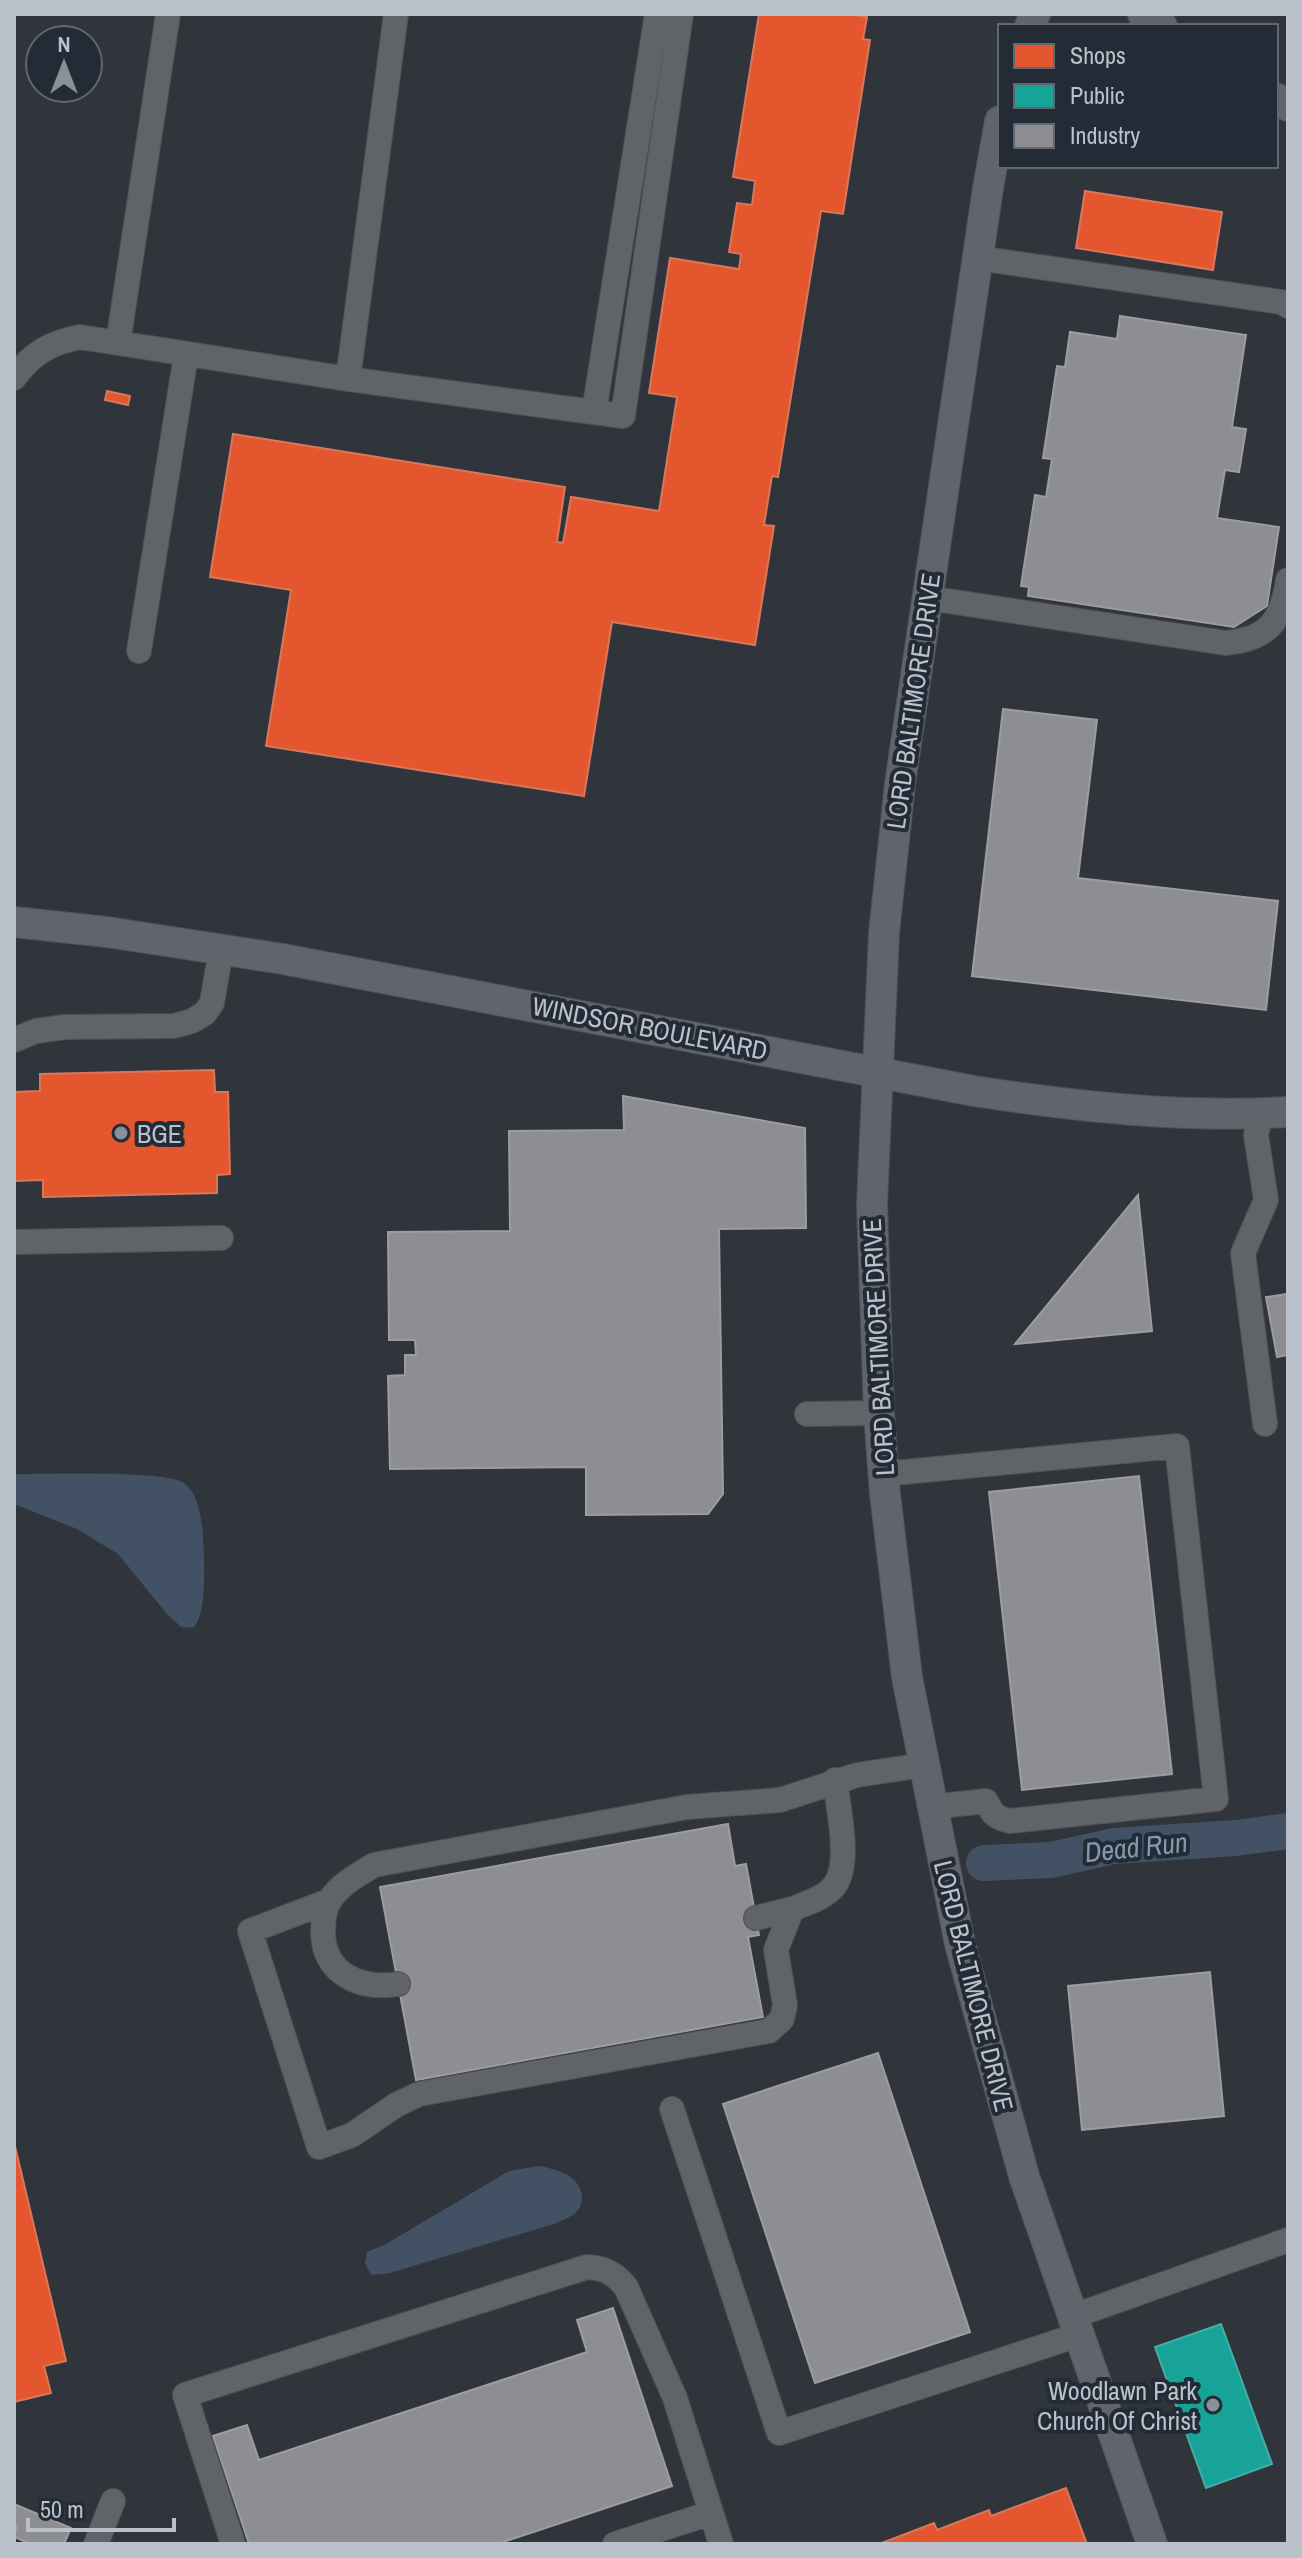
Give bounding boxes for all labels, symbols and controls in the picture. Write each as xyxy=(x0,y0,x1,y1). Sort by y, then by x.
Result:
north arrow xyxy=(24,24,104,104)
legend xyxy=(998,24,1278,168)
text: N xyxy=(57,29,71,59)
text: Shops xyxy=(1070,39,1126,71)
text: Public xyxy=(1070,79,1125,111)
text: Industry xyxy=(1070,119,1140,151)
street label: LORD BALTIMORE DRIVE xyxy=(878,571,948,831)
street label: WINDSOR BOULEVARD xyxy=(529,988,771,1068)
place label: BGE xyxy=(137,1116,182,1151)
marker: BGE xyxy=(112,1124,130,1142)
street label: LORD BALTIMORE DRIVE xyxy=(854,1217,902,1477)
water label: Dead Run xyxy=(1083,1823,1189,1871)
street label: LORD BALTIMORE DRIVE xyxy=(926,1857,1022,2115)
place label: Woodlawn Park Church Of Christ xyxy=(1037,2373,1197,2438)
marker: Woodlawn Park Church Of Christ xyxy=(1204,2396,1222,2414)
scale bar xyxy=(28,2482,174,2532)
text: 50 m xyxy=(40,2493,84,2525)

